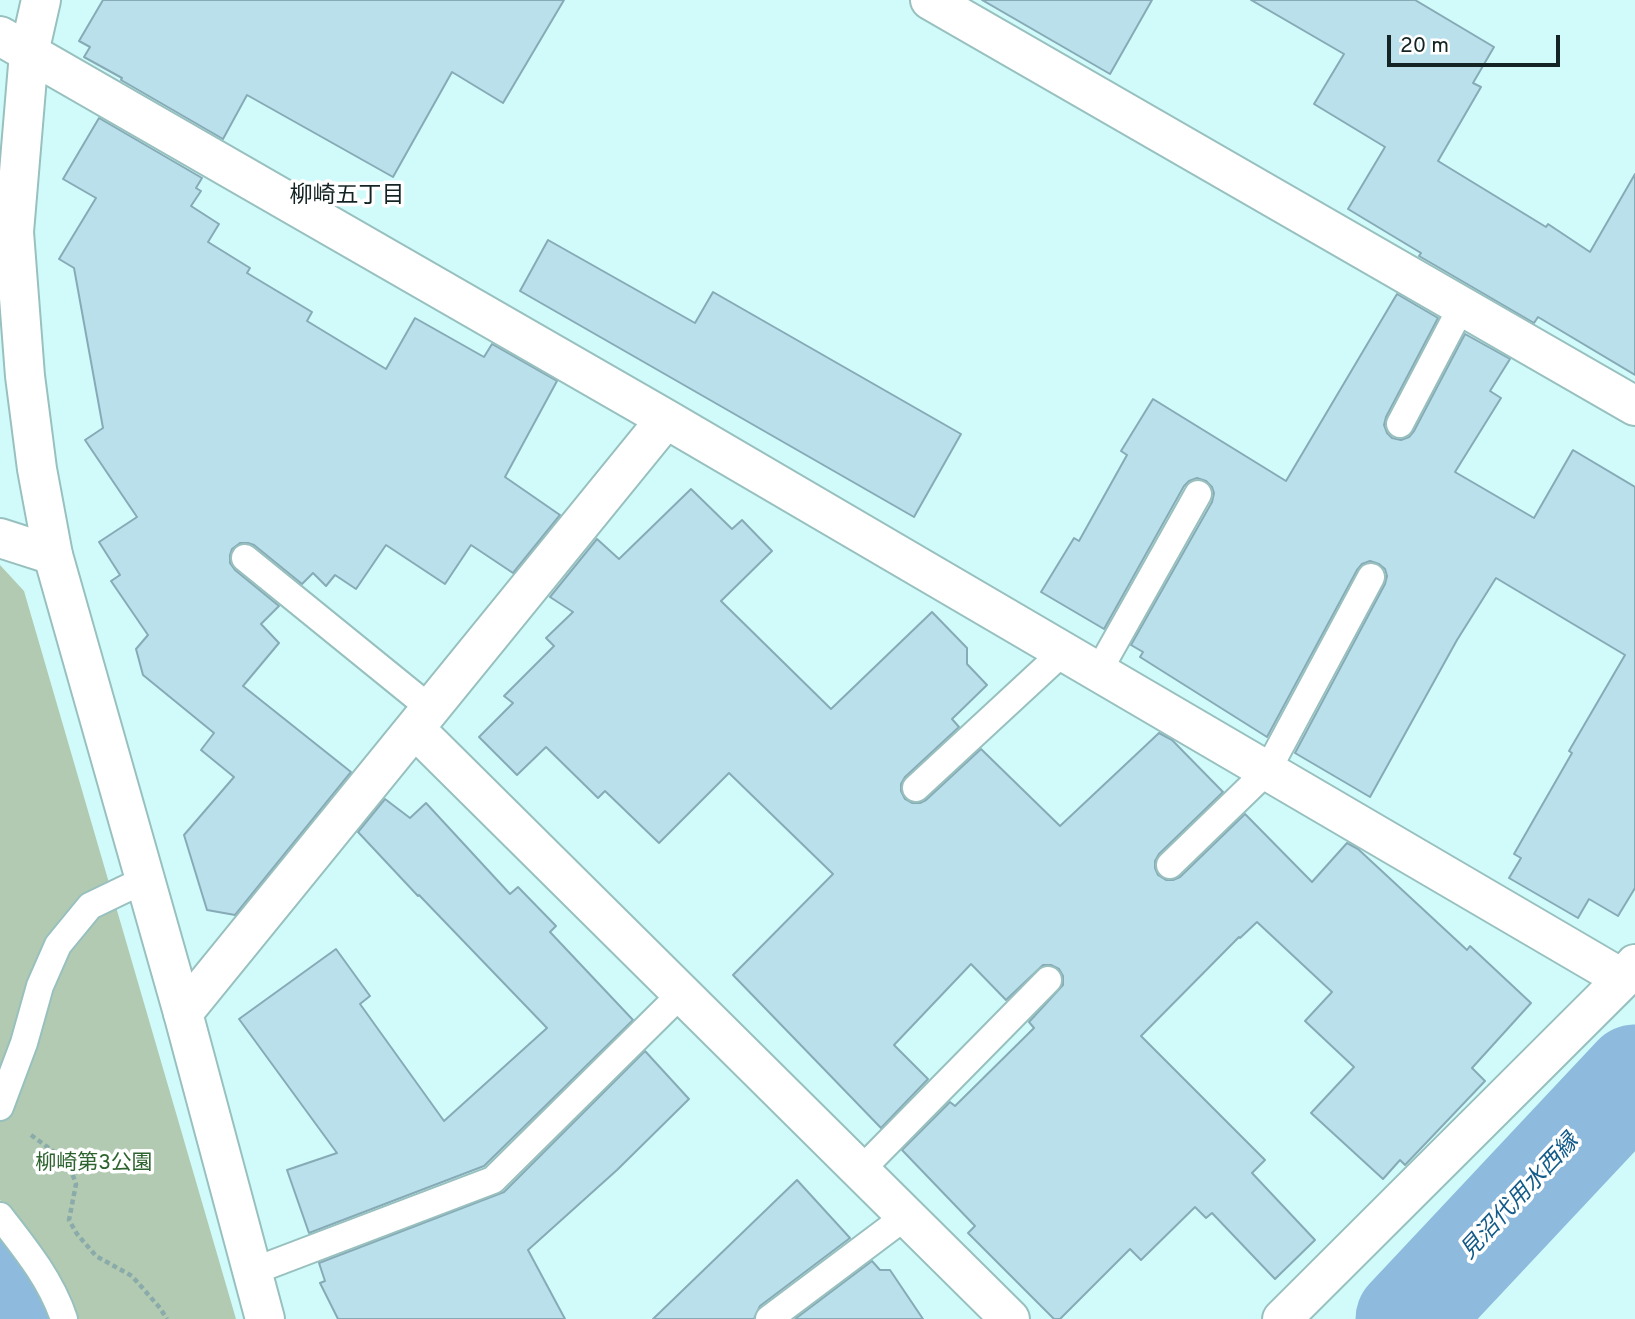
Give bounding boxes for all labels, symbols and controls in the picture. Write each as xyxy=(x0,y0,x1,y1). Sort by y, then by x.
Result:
scale bar xyxy=(1390,21,1563,65)
text: 20 m xyxy=(1400,33,1449,60)
district label: 柳崎五丁目 xyxy=(290,183,404,211)
water label: 見沼代用水西縁 xyxy=(1456,1130,1586,1266)
park label: 柳崎第3公園 xyxy=(35,1152,153,1178)

